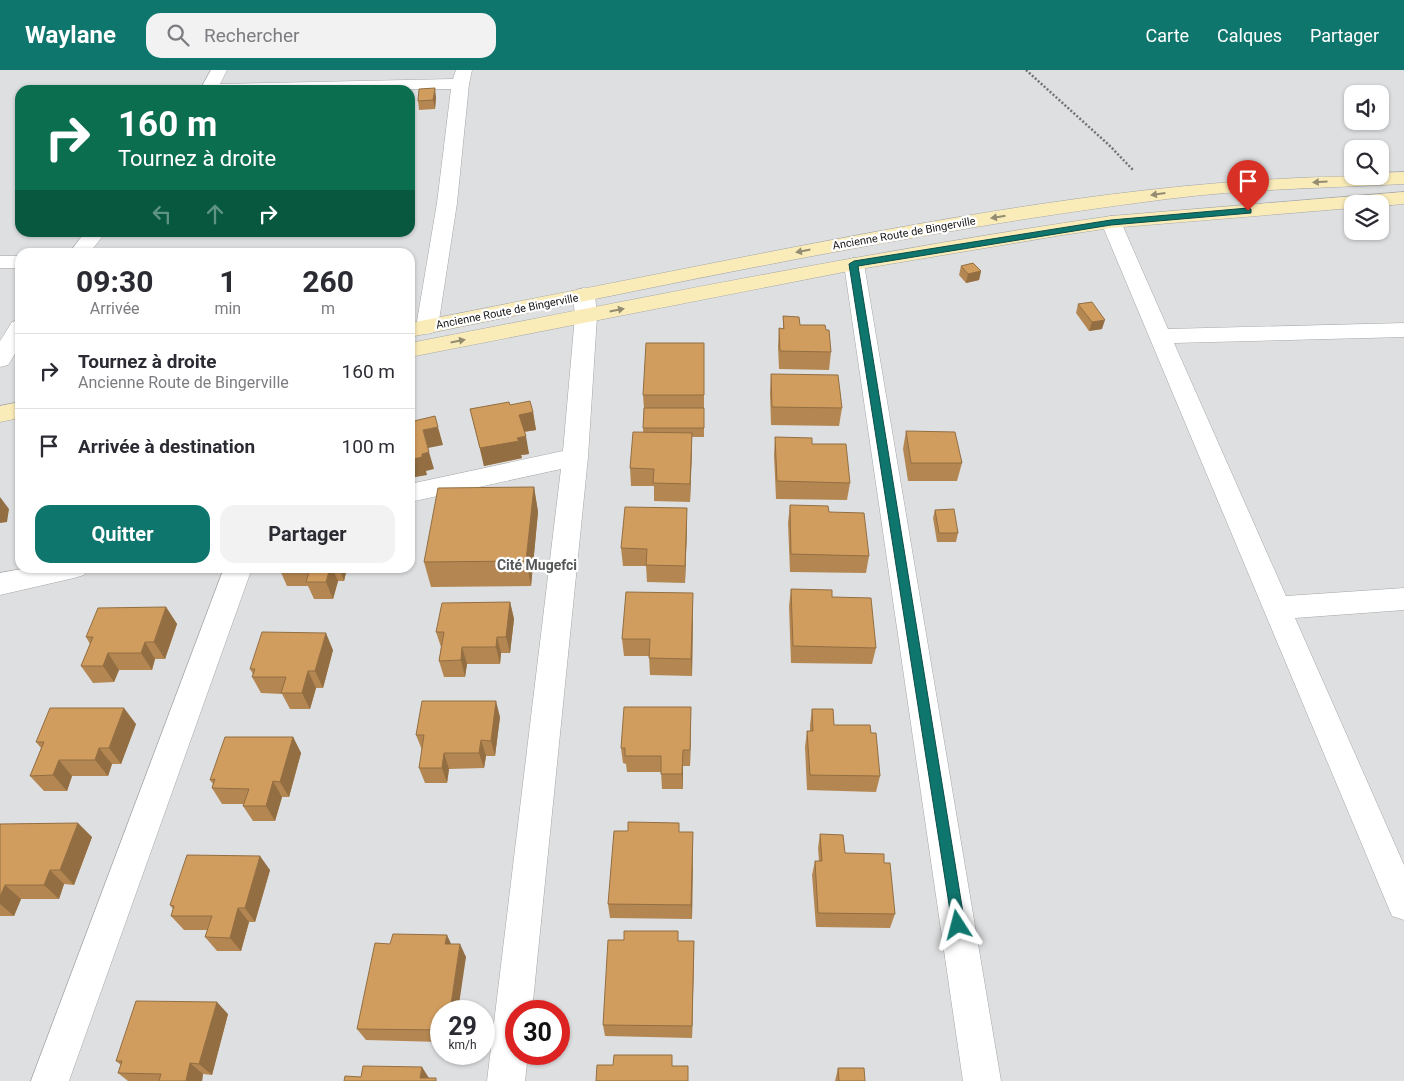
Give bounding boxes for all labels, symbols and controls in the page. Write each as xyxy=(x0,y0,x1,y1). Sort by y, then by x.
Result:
search box xyxy=(146,13,496,58)
text: Waylane xyxy=(25,21,116,49)
icon: search xyxy=(164,21,192,49)
text: Rechercher xyxy=(204,24,299,47)
text: Carte xyxy=(1146,25,1189,46)
text: Calques xyxy=(1217,25,1282,46)
text: Partager xyxy=(1310,25,1379,46)
map controls xyxy=(1344,85,1389,240)
button: sound xyxy=(1344,85,1389,130)
text: 160 m xyxy=(118,104,217,145)
icon: right xyxy=(35,105,100,170)
button: search xyxy=(1344,140,1389,185)
text: Tournez à droite xyxy=(118,146,276,171)
pin xyxy=(1227,160,1269,211)
icon: arrive xyxy=(1234,167,1262,195)
one-way arrow xyxy=(1312,178,1328,186)
one-way arrow xyxy=(1150,190,1166,198)
button: layers xyxy=(1344,195,1389,240)
icon: left xyxy=(148,200,176,228)
icon: ahead xyxy=(201,200,229,228)
icon: right xyxy=(254,200,282,228)
street label: Ancienne Route de Bingerville xyxy=(832,214,977,252)
one-way arrow xyxy=(989,214,1005,222)
one-way arrow xyxy=(795,248,811,256)
text: 09:30 xyxy=(76,264,153,299)
text: 1 xyxy=(219,264,236,299)
text: 260 xyxy=(302,264,354,299)
street label: Ancienne Route de Bingerville xyxy=(435,291,580,332)
text: Arrivée xyxy=(90,299,140,318)
text: min xyxy=(214,299,241,318)
text: m xyxy=(321,299,335,318)
one-way arrow xyxy=(610,306,625,314)
one-way arrow xyxy=(450,336,466,344)
text: Tournez à droite xyxy=(78,350,217,373)
icon: right xyxy=(35,357,63,385)
text: 160 m xyxy=(342,360,395,383)
text: Ancienne Route de Bingerville xyxy=(78,373,289,392)
icon: arrive xyxy=(35,432,63,460)
text: Arrivée à destination xyxy=(78,435,255,458)
text: 100 m xyxy=(342,435,395,458)
button: Quitter xyxy=(35,505,210,563)
button: Partager xyxy=(220,505,395,563)
district label: Cité Mugefci xyxy=(497,557,577,573)
position arrow xyxy=(931,898,983,950)
speed limit sign: 30 xyxy=(505,1000,570,1065)
text: 29 xyxy=(448,1012,477,1041)
text: km/h xyxy=(448,1038,477,1052)

